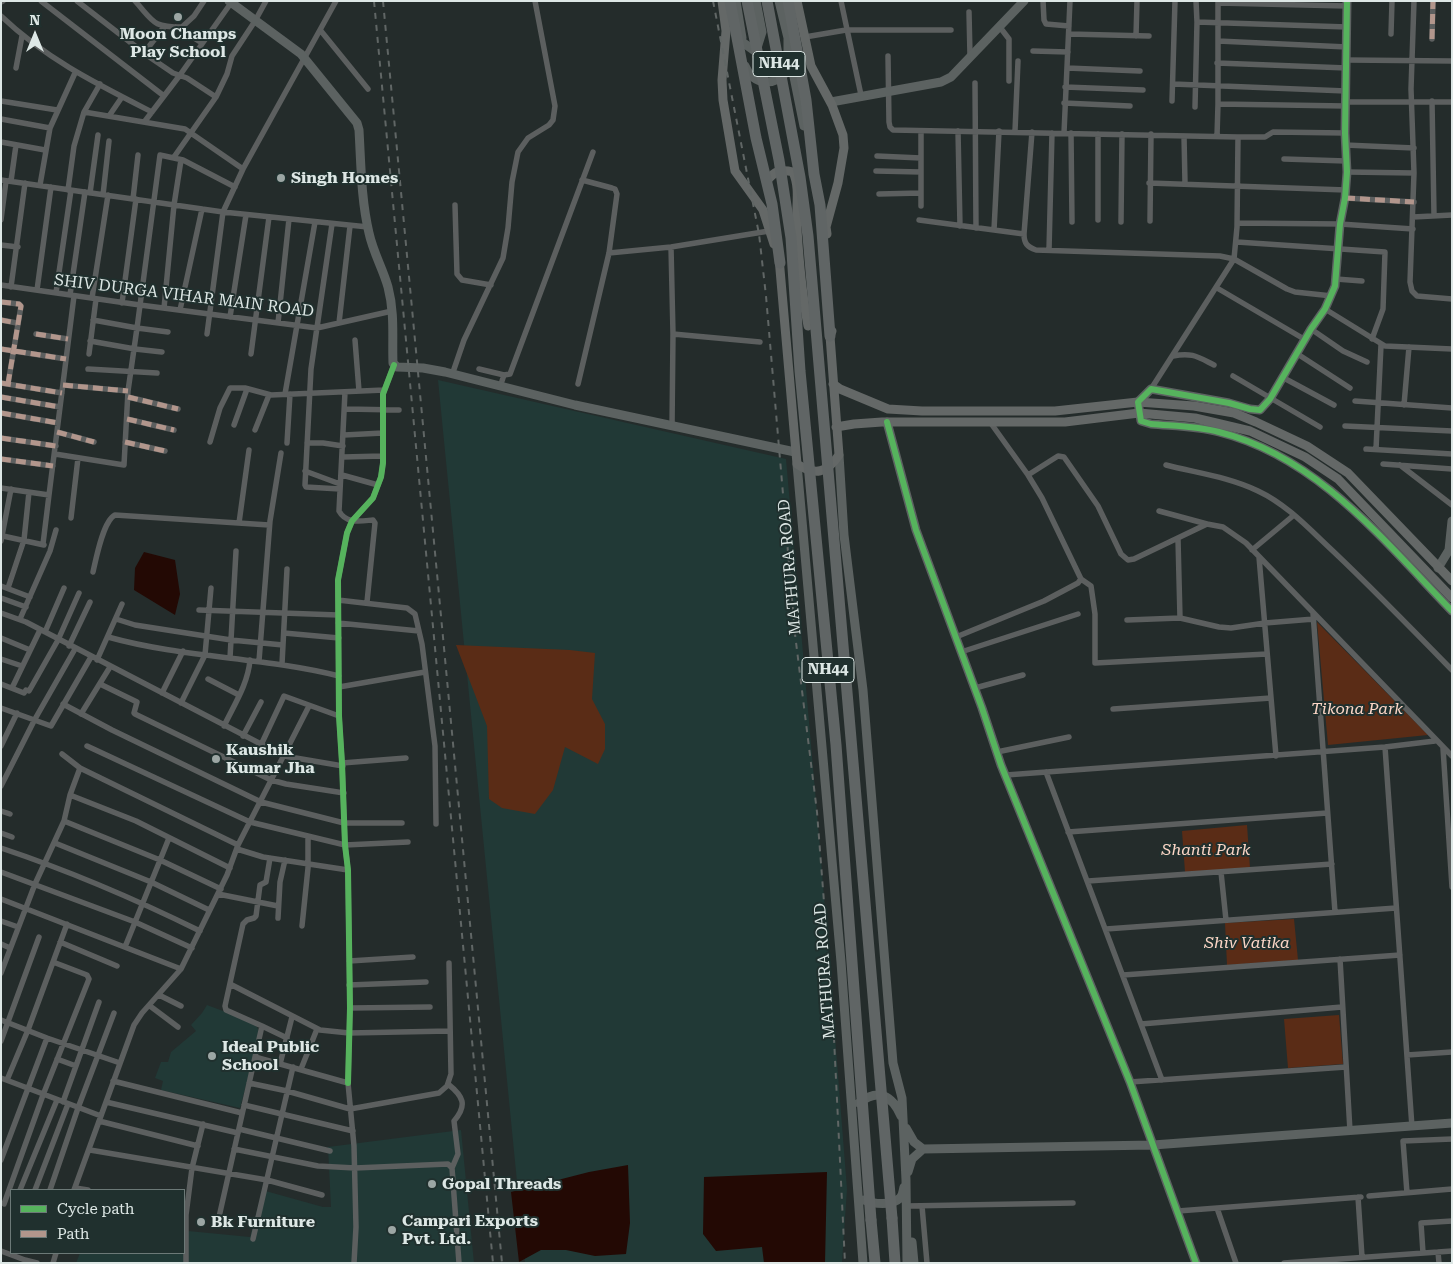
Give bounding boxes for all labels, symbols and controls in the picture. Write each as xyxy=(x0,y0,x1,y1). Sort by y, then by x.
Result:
north arrow xyxy=(10,10,60,60)
marker: Moon Champs Play School xyxy=(172,11,184,23)
text: N xyxy=(30,12,40,28)
place label: Moon Champs Play School xyxy=(120,24,236,62)
road number: NH44 xyxy=(753,52,805,76)
place label: Singh Homes xyxy=(291,168,398,188)
marker: Singh Homes xyxy=(275,172,287,184)
street label: SHIV DURGA VIHAR MAIN ROAD xyxy=(53,271,315,321)
street label: MATHURA ROAD xyxy=(774,498,806,636)
road number: NH44 xyxy=(802,658,854,682)
park label: Tikona Park xyxy=(1311,699,1403,719)
place label: Kaushik Kumar Jha xyxy=(226,740,315,778)
marker: Kaushik Kumar Jha xyxy=(210,753,222,765)
park label: Shanti Park xyxy=(1162,840,1250,860)
street label: MATHURA ROAD xyxy=(811,902,839,1040)
park label: Shiv Vatika xyxy=(1204,933,1290,953)
place label: Ideal Public School xyxy=(222,1037,319,1075)
marker: Ideal Public School xyxy=(206,1050,218,1062)
place label: Gopal Threads xyxy=(442,1174,561,1194)
marker: Gopal Threads xyxy=(426,1178,438,1190)
legend xyxy=(10,1189,185,1254)
text: Cycle path xyxy=(57,1200,134,1218)
place label: Campari Exports Pvt. Ltd. xyxy=(402,1211,538,1249)
place label: Bk Furniture xyxy=(211,1212,315,1232)
marker: Bk Furniture xyxy=(195,1216,207,1228)
marker: Campari Exports Pvt. Ltd. xyxy=(386,1224,398,1236)
text: Path xyxy=(57,1225,90,1243)

